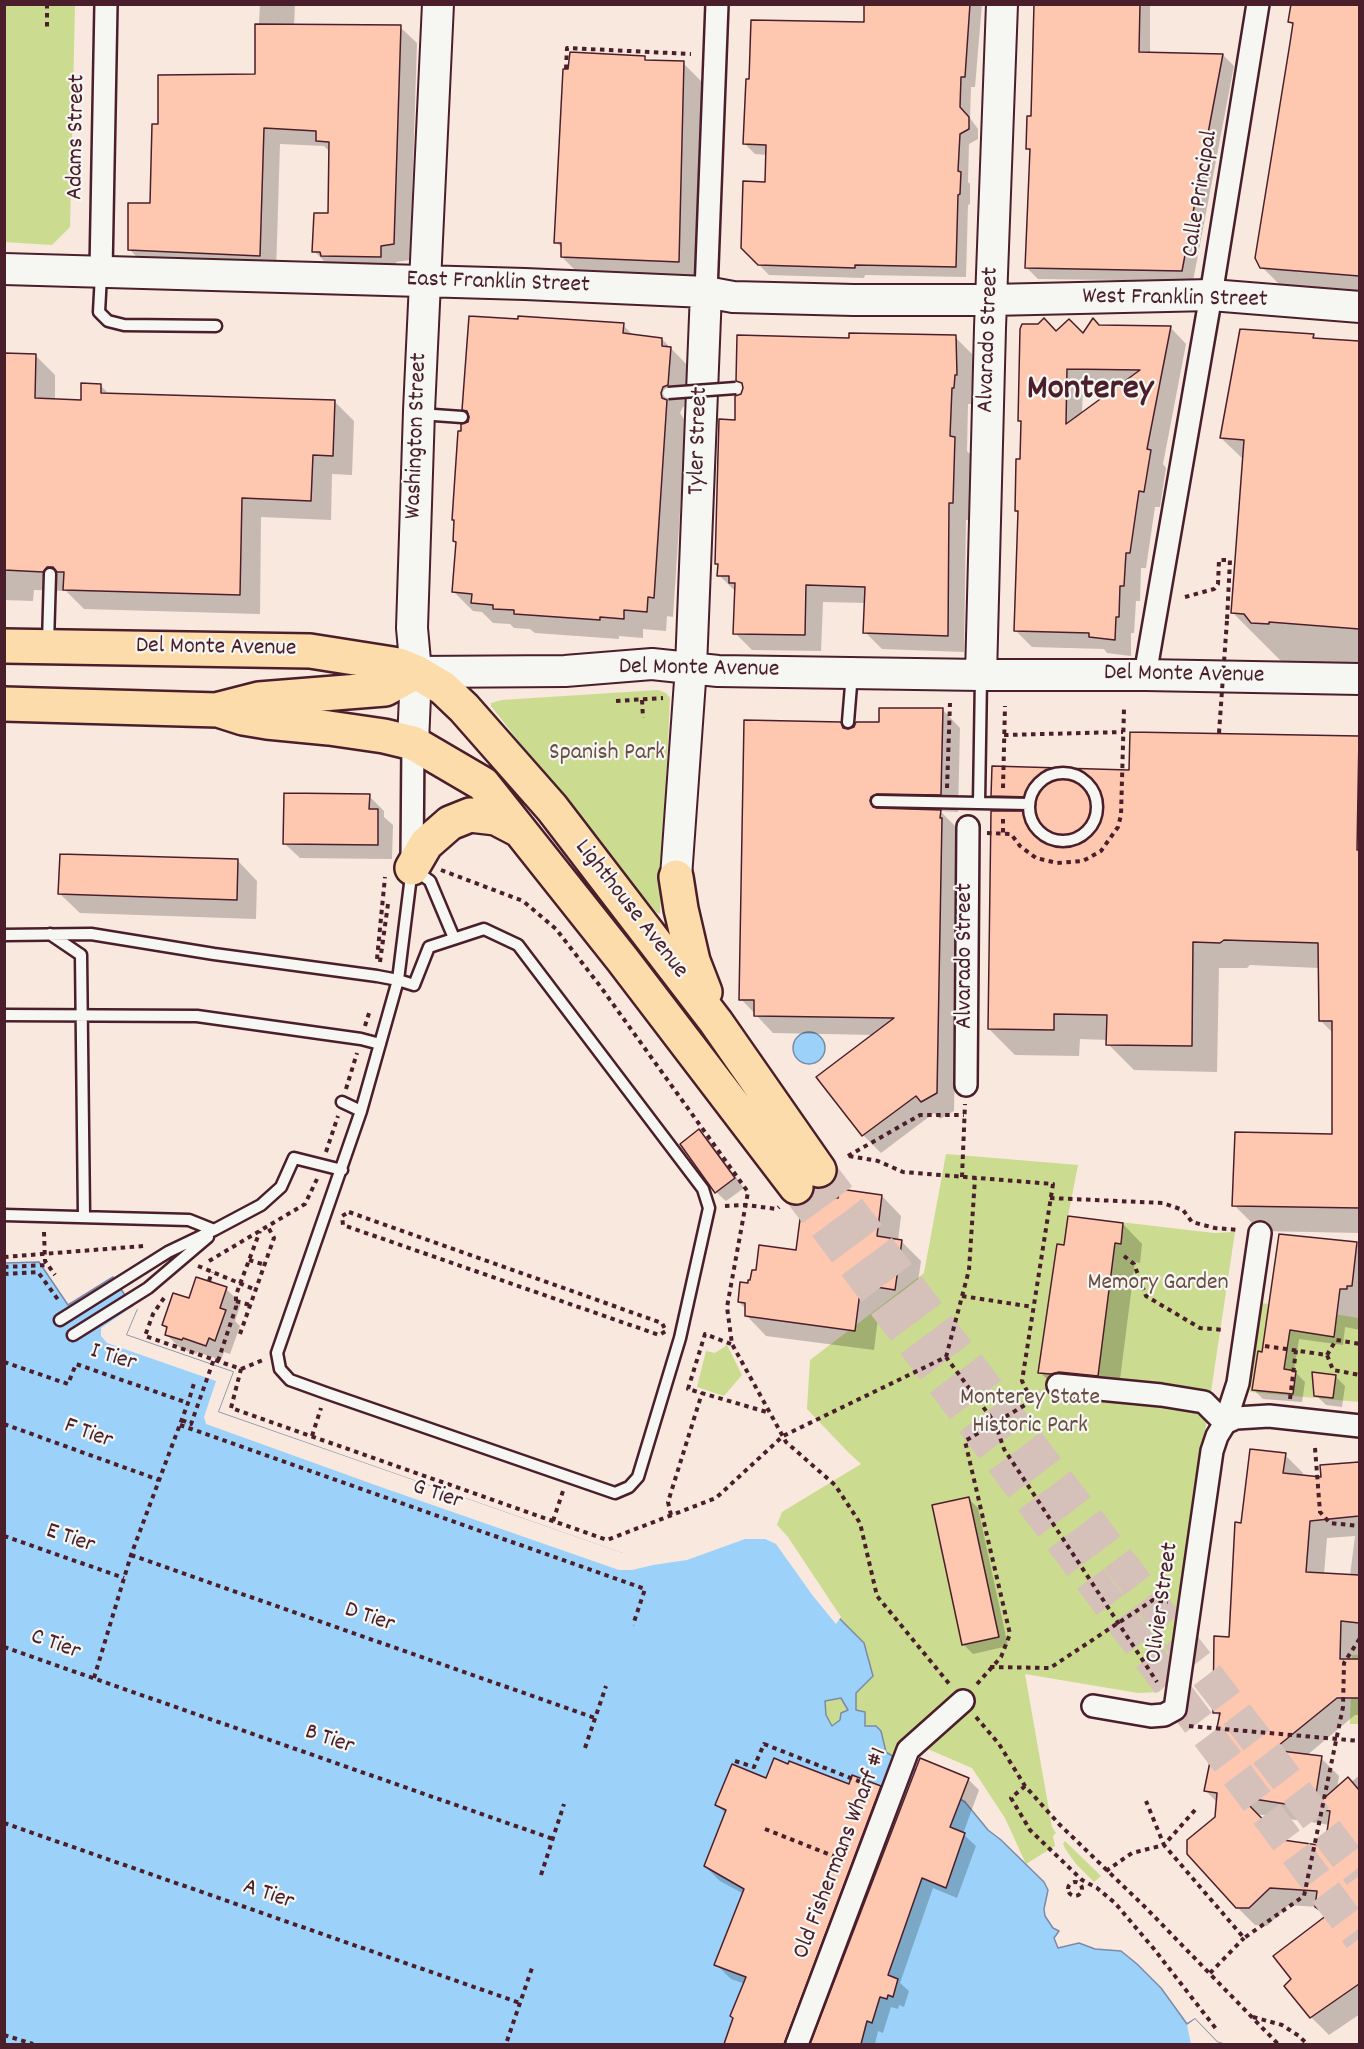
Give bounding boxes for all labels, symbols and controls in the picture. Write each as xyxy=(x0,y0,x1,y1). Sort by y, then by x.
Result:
street label: Adams Street xyxy=(63,74,93,200)
street label: Calle Principal xyxy=(1178,129,1226,259)
street label: East Franklin Street xyxy=(406,266,590,302)
street label: Alvarado Street xyxy=(973,267,1007,413)
street label: West Franklin Street xyxy=(1082,284,1268,316)
street label: Washington Street xyxy=(401,352,435,520)
district label: Monterey xyxy=(1027,370,1153,414)
street label: Tyler Street xyxy=(684,386,716,496)
street label: Del Monte Avenue xyxy=(135,633,297,665)
street label: Del Monte Avenue xyxy=(618,654,780,686)
street label: Del Monte Avenue xyxy=(1103,660,1265,692)
park label: Spanish Park xyxy=(549,741,665,769)
street label: Lighthouse Avenue xyxy=(567,835,693,985)
street label: Alvarado Street xyxy=(953,883,981,1029)
park label: Memory Garden xyxy=(1087,1271,1229,1299)
street label: I Tier xyxy=(87,1338,139,1380)
park label: Monterey State Historic Park xyxy=(960,1386,1100,1442)
street label: F Tier xyxy=(60,1413,116,1457)
street label: G Tier xyxy=(408,1474,466,1518)
street label: E Tier xyxy=(42,1518,98,1562)
street label: Olivier Street xyxy=(1141,1541,1187,1665)
street label: D Tier xyxy=(340,1597,398,1641)
street label: C Tier xyxy=(26,1624,84,1668)
street label: B Tier xyxy=(301,1719,357,1763)
street label: Old Fishermans Wharf #1 xyxy=(788,1744,896,1964)
street label: A Tier xyxy=(239,1874,297,1918)

